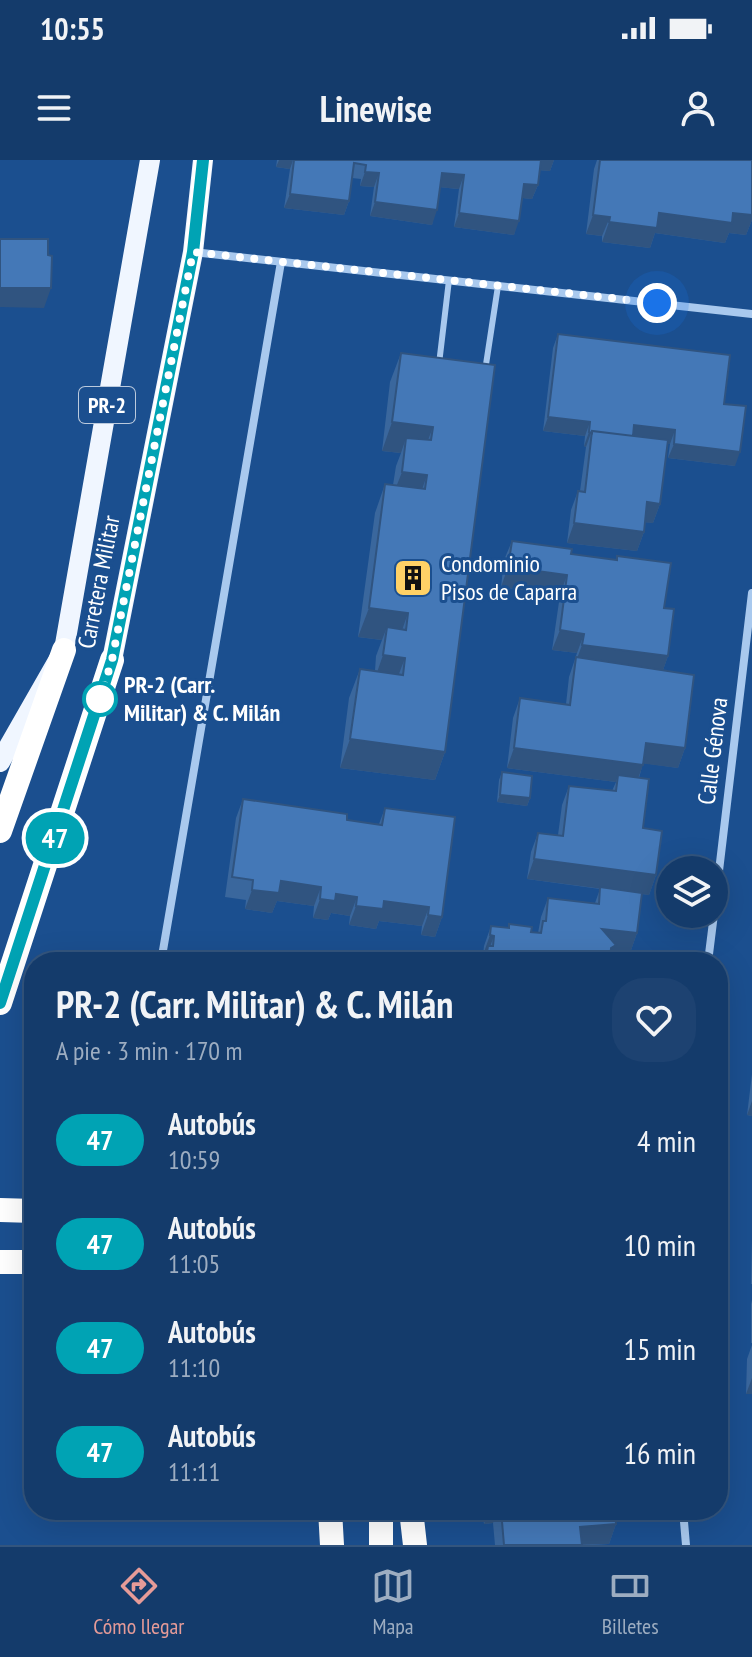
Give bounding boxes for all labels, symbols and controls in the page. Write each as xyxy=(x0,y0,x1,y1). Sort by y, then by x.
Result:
text: 10:55 xyxy=(40,9,105,48)
text: Linewise xyxy=(320,85,432,132)
icon: menu xyxy=(32,86,76,130)
icon: person xyxy=(676,86,720,130)
your location xyxy=(637,283,677,323)
road number: PR-2 xyxy=(79,387,135,423)
street label: Carretera Militar xyxy=(70,512,127,651)
place label: Condominio Pisos de Caparra xyxy=(441,548,577,607)
building icon: Condominio Pisos de Caparra xyxy=(392,557,434,599)
place label: PR-2 (Carr. Militar) & C. Milán xyxy=(124,669,280,728)
marker: PR-2 (Carr. Militar) & C. Milán xyxy=(83,682,117,716)
street label: Calle Génova xyxy=(691,696,734,806)
line badge: 47 xyxy=(19,812,91,864)
text: 47 xyxy=(42,819,68,856)
map controls xyxy=(656,856,728,928)
button: layers xyxy=(656,856,728,928)
button: heart xyxy=(612,978,696,1062)
text: PR-2 (Carr. Militar) & C. Milán xyxy=(56,979,453,1028)
text: A pie · 3 min · 170 m xyxy=(56,1034,243,1067)
text: Autobús xyxy=(168,1104,256,1143)
text: 47 xyxy=(87,1121,113,1158)
text: 4 min xyxy=(637,1121,696,1160)
text: 10:59 xyxy=(168,1143,220,1176)
text: Autobús xyxy=(168,1208,256,1247)
text: 47 xyxy=(87,1225,113,1262)
text: 10 min xyxy=(623,1225,696,1264)
text: 11:05 xyxy=(168,1247,220,1280)
text: Autobús xyxy=(168,1312,256,1351)
text: 47 xyxy=(87,1329,113,1366)
text: 15 min xyxy=(623,1329,696,1368)
text: 11:10 xyxy=(168,1351,220,1384)
text: Autobús xyxy=(168,1416,256,1455)
text: 47 xyxy=(87,1433,113,1470)
text: 16 min xyxy=(623,1433,696,1472)
text: 11:11 xyxy=(168,1455,220,1488)
tab: Cómo llegar xyxy=(93,1564,184,1640)
tab: Mapa xyxy=(371,1564,415,1640)
tab: Billetes xyxy=(602,1564,659,1640)

